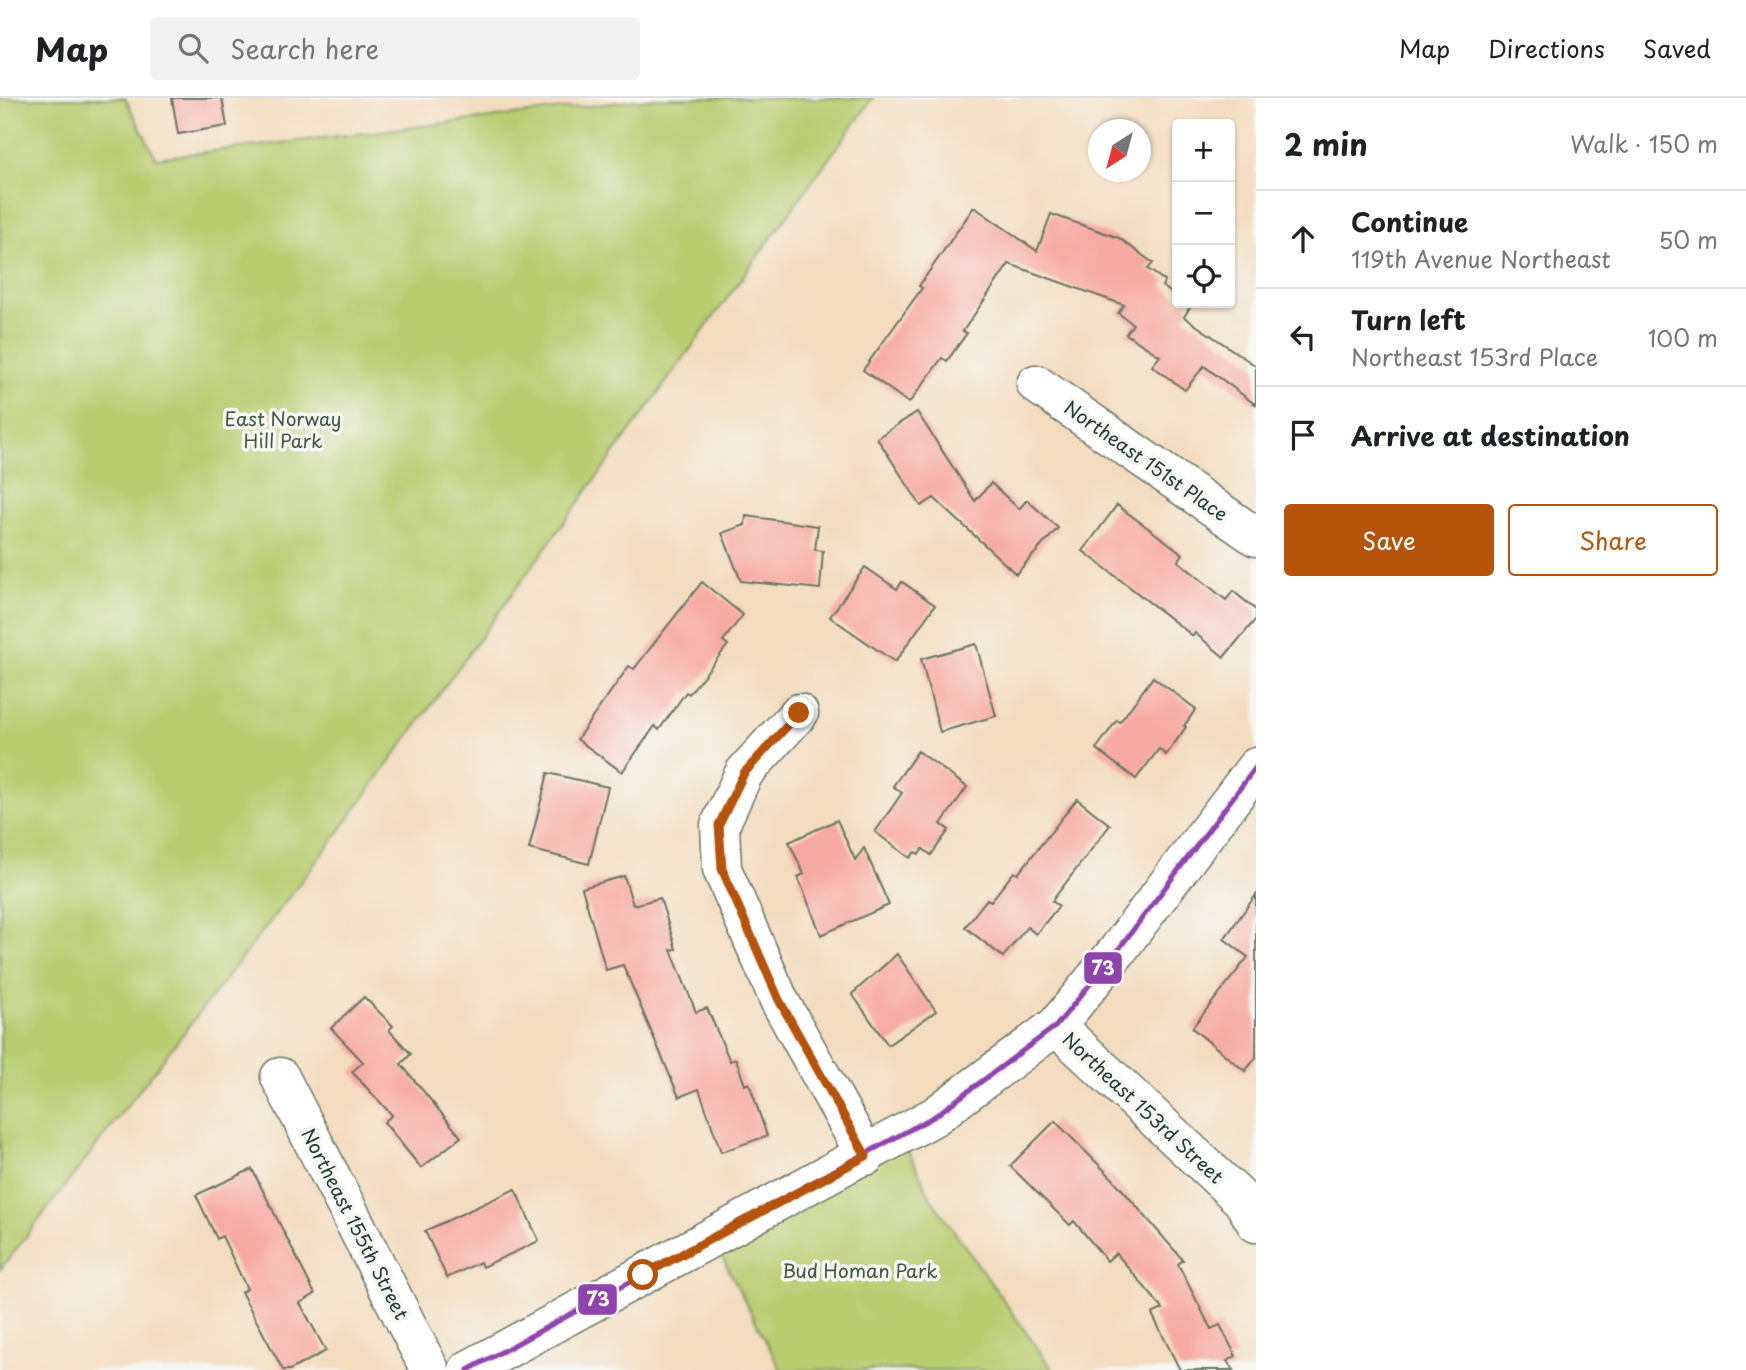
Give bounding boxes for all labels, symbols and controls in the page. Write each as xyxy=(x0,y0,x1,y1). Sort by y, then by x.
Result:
search box xyxy=(150,17,640,80)
text: Map xyxy=(35,23,108,73)
icon: search xyxy=(174,29,212,67)
text: Search here xyxy=(230,29,379,68)
text: Map xyxy=(1399,30,1450,66)
text: Directions xyxy=(1488,30,1605,66)
text: Saved xyxy=(1643,30,1711,66)
north arrow xyxy=(1088,119,1151,182)
map controls xyxy=(1172,119,1235,308)
button: + xyxy=(1172,119,1235,182)
text: 2 min xyxy=(1284,121,1368,166)
text: Walk · 150 m xyxy=(1570,126,1718,161)
button: − xyxy=(1172,182,1235,245)
text: Continue xyxy=(1351,202,1468,241)
icon: ahead xyxy=(1284,220,1322,258)
text: 50 m xyxy=(1658,222,1718,257)
text: 119th Avenue Northeast xyxy=(1351,241,1611,276)
button: locate xyxy=(1172,245,1235,308)
text: Turn left xyxy=(1351,300,1466,339)
icon: left xyxy=(1284,318,1322,356)
text: 100 m xyxy=(1648,320,1718,355)
text: Northeast 153rd Place xyxy=(1351,339,1598,374)
street label: Northeast 151st Place xyxy=(1059,393,1234,527)
park label: East Norway Hill Park xyxy=(225,404,341,454)
icon: arrive xyxy=(1284,416,1322,454)
text: Arrive at destination xyxy=(1351,416,1630,455)
button: Save xyxy=(1284,504,1494,576)
button: Share xyxy=(1508,504,1718,576)
route end xyxy=(783,697,814,728)
line badge: 73 xyxy=(1083,951,1123,985)
text: 73 xyxy=(1091,953,1115,981)
street label: Northeast 153rd Street xyxy=(1057,1025,1231,1190)
street label: Northeast 155th Street xyxy=(295,1123,416,1324)
park label: Bud Homan Park xyxy=(782,1256,938,1284)
route start xyxy=(627,1259,658,1290)
line badge: 73 xyxy=(577,1283,618,1316)
text: 73 xyxy=(586,1284,610,1312)

